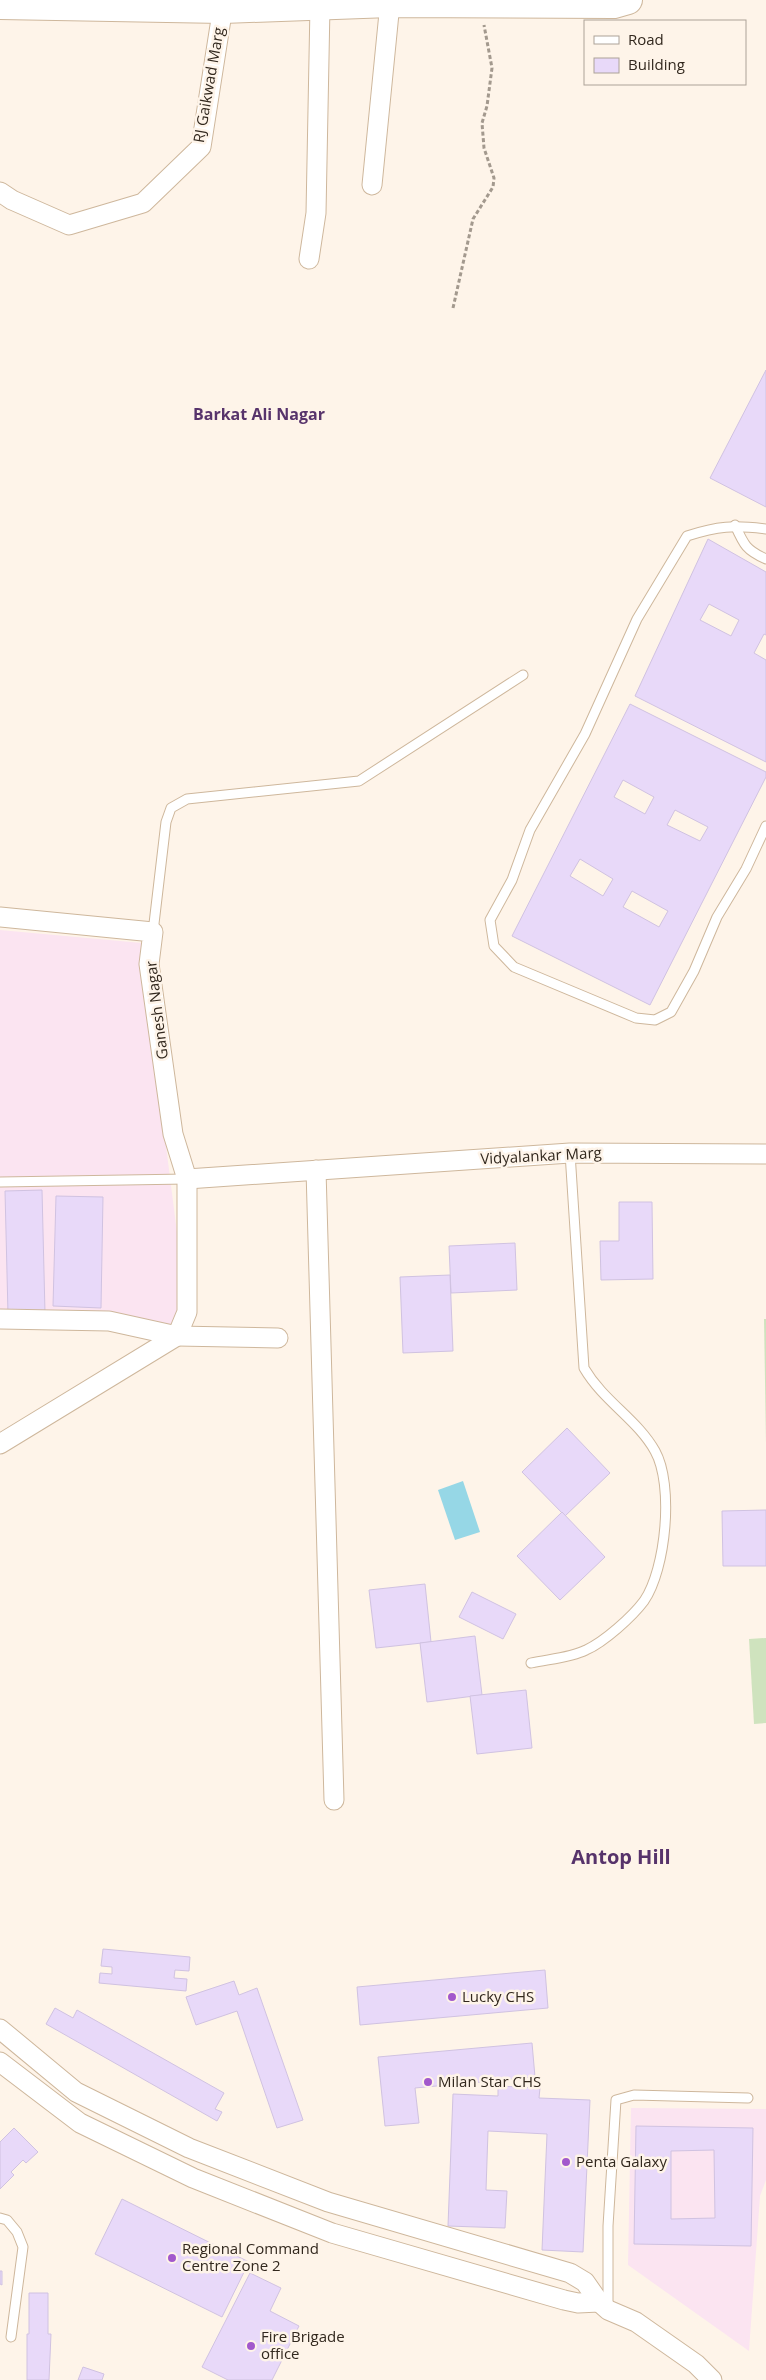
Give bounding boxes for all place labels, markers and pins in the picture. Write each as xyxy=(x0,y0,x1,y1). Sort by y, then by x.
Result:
place label: Lucky CHS xyxy=(462,1986,534,2006)
marker: Lucky CHS xyxy=(446,1991,458,2003)
place label: Milan Star CHS xyxy=(438,2071,541,2091)
marker: Milan Star CHS xyxy=(422,2076,434,2088)
place label: Penta Galaxy xyxy=(576,2151,667,2171)
marker: Penta Galaxy xyxy=(560,2156,572,2168)
place label: Regional Command Centre Zone 2 xyxy=(182,2238,319,2275)
marker: Regional Command Centre Zone 2 xyxy=(166,2252,178,2264)
place label: Fire Brigade office xyxy=(261,2326,345,2363)
marker: Fire Brigade office xyxy=(245,2340,257,2352)

